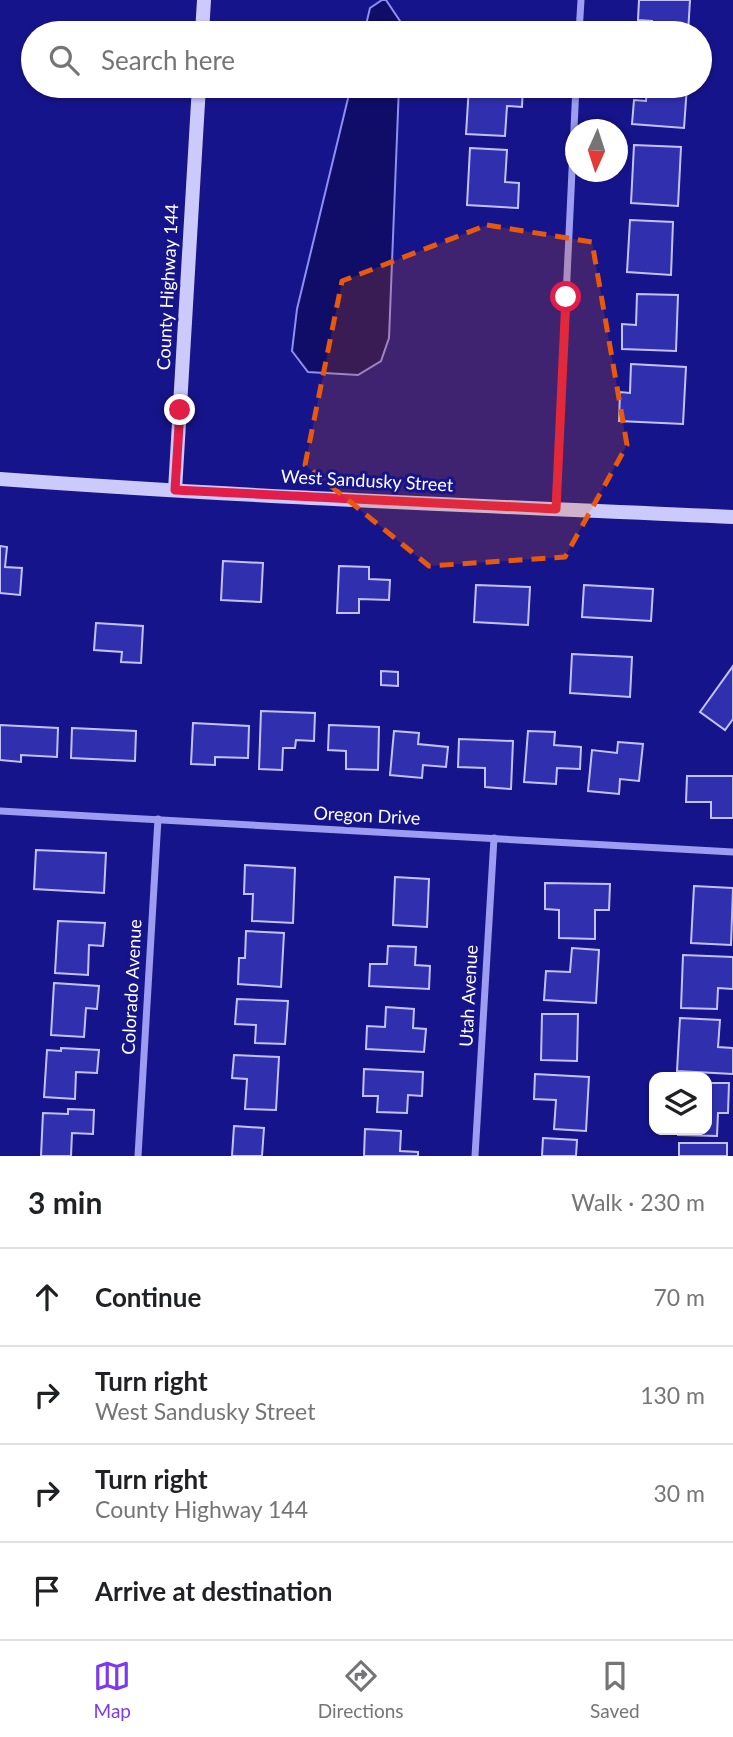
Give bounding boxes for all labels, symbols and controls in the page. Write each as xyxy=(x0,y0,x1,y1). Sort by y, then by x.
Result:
search box xyxy=(21,21,712,98)
icon: search xyxy=(45,41,83,79)
text: Search here xyxy=(101,44,235,76)
north arrow xyxy=(565,119,628,182)
street label: County Highway 144 xyxy=(152,203,182,371)
route start xyxy=(550,281,581,312)
route end xyxy=(164,394,195,425)
street label: West Sandusky Street xyxy=(280,465,454,496)
street label: Oregon Drive xyxy=(313,801,421,829)
street label: Colorado Avenue xyxy=(116,919,146,1055)
street label: Utah Avenue xyxy=(454,944,482,1048)
map controls xyxy=(649,1072,712,1135)
button: layers xyxy=(649,1072,712,1135)
text: 3 min xyxy=(28,1184,102,1220)
text: Walk · 230 m xyxy=(571,1188,705,1216)
icon: ahead xyxy=(28,1278,66,1316)
text: Continue xyxy=(95,1281,201,1313)
text: 70 m xyxy=(654,1283,705,1311)
text: Turn right xyxy=(95,1365,208,1397)
icon: right xyxy=(28,1376,66,1414)
text: 130 m xyxy=(640,1381,705,1409)
text: West Sandusky Street xyxy=(95,1397,315,1425)
text: Turn right xyxy=(95,1463,208,1495)
icon: right xyxy=(28,1474,66,1512)
text: 30 m xyxy=(654,1479,705,1507)
text: County Highway 144 xyxy=(95,1495,308,1523)
icon: arrive xyxy=(28,1572,66,1610)
text: Arrive at destination xyxy=(95,1575,332,1607)
tab: Map xyxy=(93,1657,131,1722)
tab: Directions xyxy=(318,1657,404,1722)
tab: Saved xyxy=(590,1657,640,1722)

